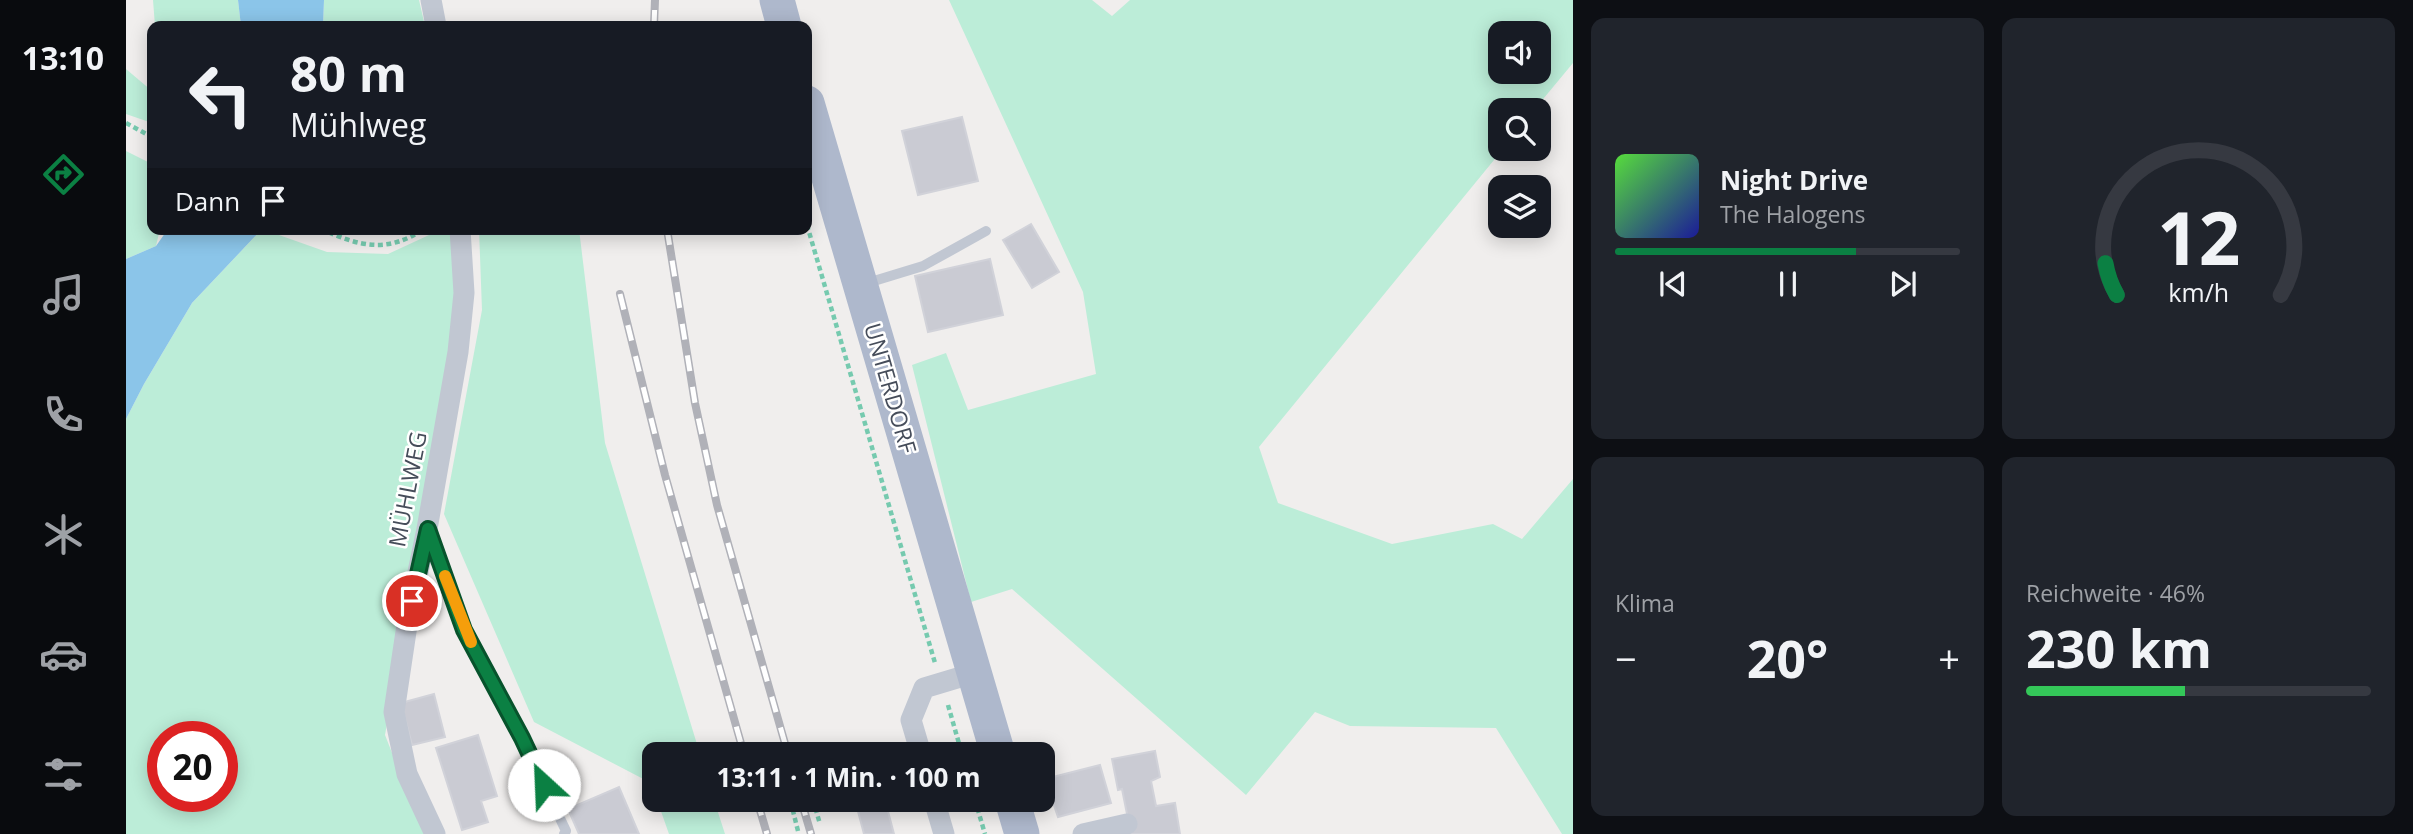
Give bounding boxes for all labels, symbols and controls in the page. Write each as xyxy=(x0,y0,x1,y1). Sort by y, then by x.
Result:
map controls xyxy=(1488,21,1551,238)
button: sound xyxy=(1488,21,1551,84)
text: 13:10 xyxy=(22,36,104,79)
text: 80 m xyxy=(290,40,407,106)
icon: left xyxy=(175,49,266,140)
button: search xyxy=(1488,98,1551,161)
text: Mühlweg xyxy=(290,103,426,146)
icon: directions xyxy=(39,150,88,199)
text: Night Drive xyxy=(1720,162,1868,198)
button: layers xyxy=(1488,175,1551,238)
icon: arrive xyxy=(254,182,292,220)
text: Dann xyxy=(175,183,240,219)
text: 12 xyxy=(2157,187,2240,286)
text: The Halogens xyxy=(1720,198,1866,230)
icon: previous xyxy=(1654,265,1692,303)
icon: pause xyxy=(1769,265,1807,303)
icon: next xyxy=(1884,265,1922,303)
icon: music xyxy=(39,270,88,319)
text: km/h xyxy=(2168,275,2229,309)
street label: UNTERDORF xyxy=(857,319,925,457)
icon: phone xyxy=(39,390,88,439)
street label: MÜHLWEG xyxy=(380,428,434,550)
icon: climate xyxy=(39,510,88,559)
pin xyxy=(382,571,442,631)
text: Reichweite · 46% xyxy=(2026,577,2205,609)
icon: arrive xyxy=(393,582,431,620)
text: Klima xyxy=(1615,587,1675,619)
text: 230 km xyxy=(2026,612,2212,683)
text: 20° xyxy=(1747,622,1828,693)
icon: car xyxy=(39,630,88,679)
text: − xyxy=(1615,632,1637,684)
text: + xyxy=(1938,632,1960,684)
speed limit sign: 20 xyxy=(147,721,238,812)
position arrow xyxy=(507,748,581,822)
icon: filters xyxy=(39,750,88,799)
text: 13:11 · 1 Min. · 100 m xyxy=(716,759,981,795)

